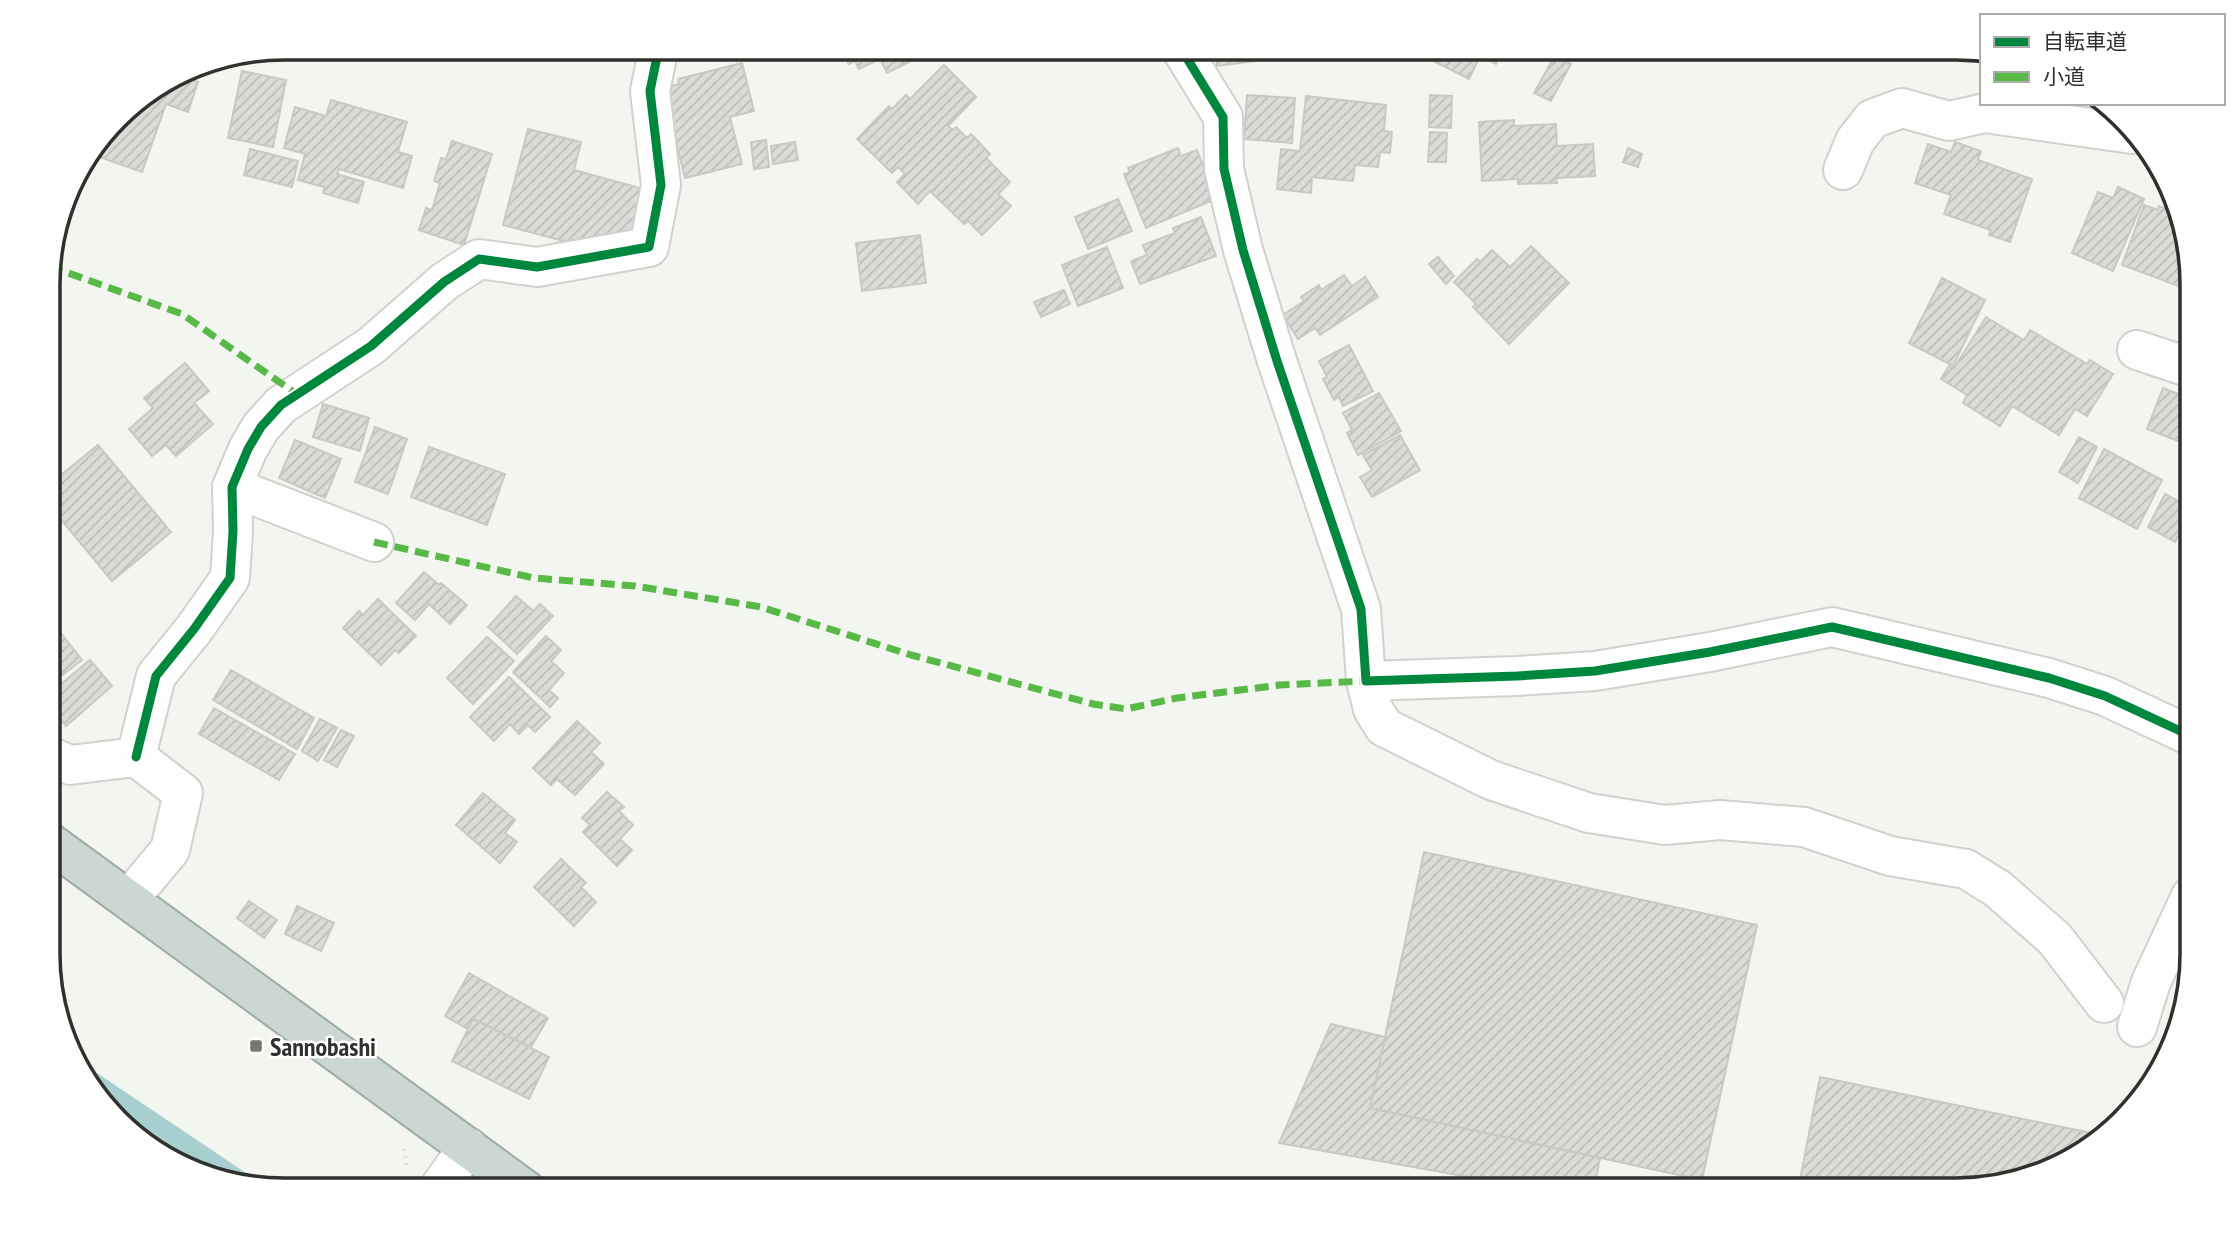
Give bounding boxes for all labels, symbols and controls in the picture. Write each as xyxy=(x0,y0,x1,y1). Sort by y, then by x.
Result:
legend xyxy=(1980,14,2225,105)
text: 自転車道 xyxy=(2043,28,2127,55)
text: 小道 xyxy=(2043,63,2085,90)
place label: Sannobashi xyxy=(270,1030,376,1063)
marker: Sannobashi xyxy=(248,1038,264,1054)

